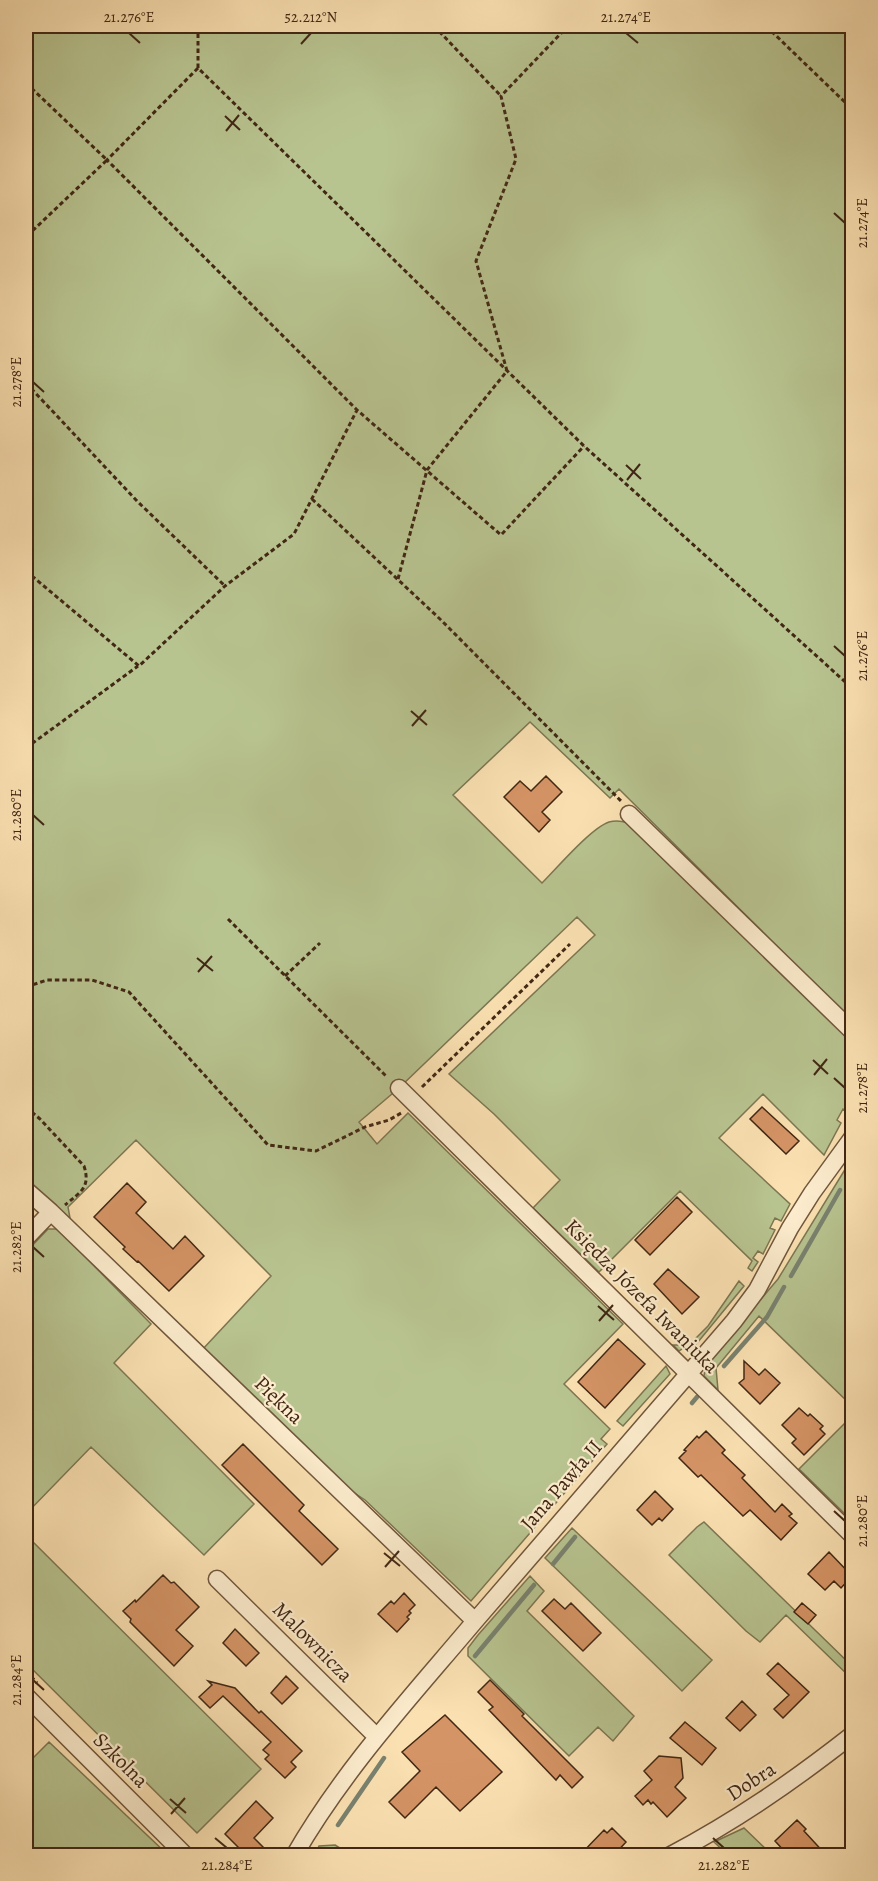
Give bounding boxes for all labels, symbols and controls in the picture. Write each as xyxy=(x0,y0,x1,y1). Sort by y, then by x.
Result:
text: 21.276°E xyxy=(104,7,154,27)
text: 52.212°N xyxy=(285,7,338,27)
text: 21.274°E xyxy=(601,7,651,27)
text: 21.274°E xyxy=(852,198,872,248)
text: 21.278°E xyxy=(6,357,26,407)
text: 21.276°E xyxy=(852,631,872,681)
text: 21.280°E xyxy=(6,789,26,841)
text: 21.278°E xyxy=(852,1063,872,1113)
street label: Księdza Józefa Iwaniuka xyxy=(559,1213,726,1380)
text: 21.282°E xyxy=(6,1221,26,1273)
street label: Piękna xyxy=(248,1370,310,1431)
street label: Jana Pawła II xyxy=(514,1434,608,1536)
text: 21.280°E xyxy=(852,1495,872,1547)
street label: Malownicza xyxy=(267,1596,360,1689)
text: 21.284°E xyxy=(6,1654,26,1706)
street label: Szkolna xyxy=(87,1726,155,1794)
street label: Dobra xyxy=(721,1755,781,1807)
text: 21.284°E xyxy=(201,1855,253,1875)
text: 21.282°E xyxy=(698,1855,750,1875)

